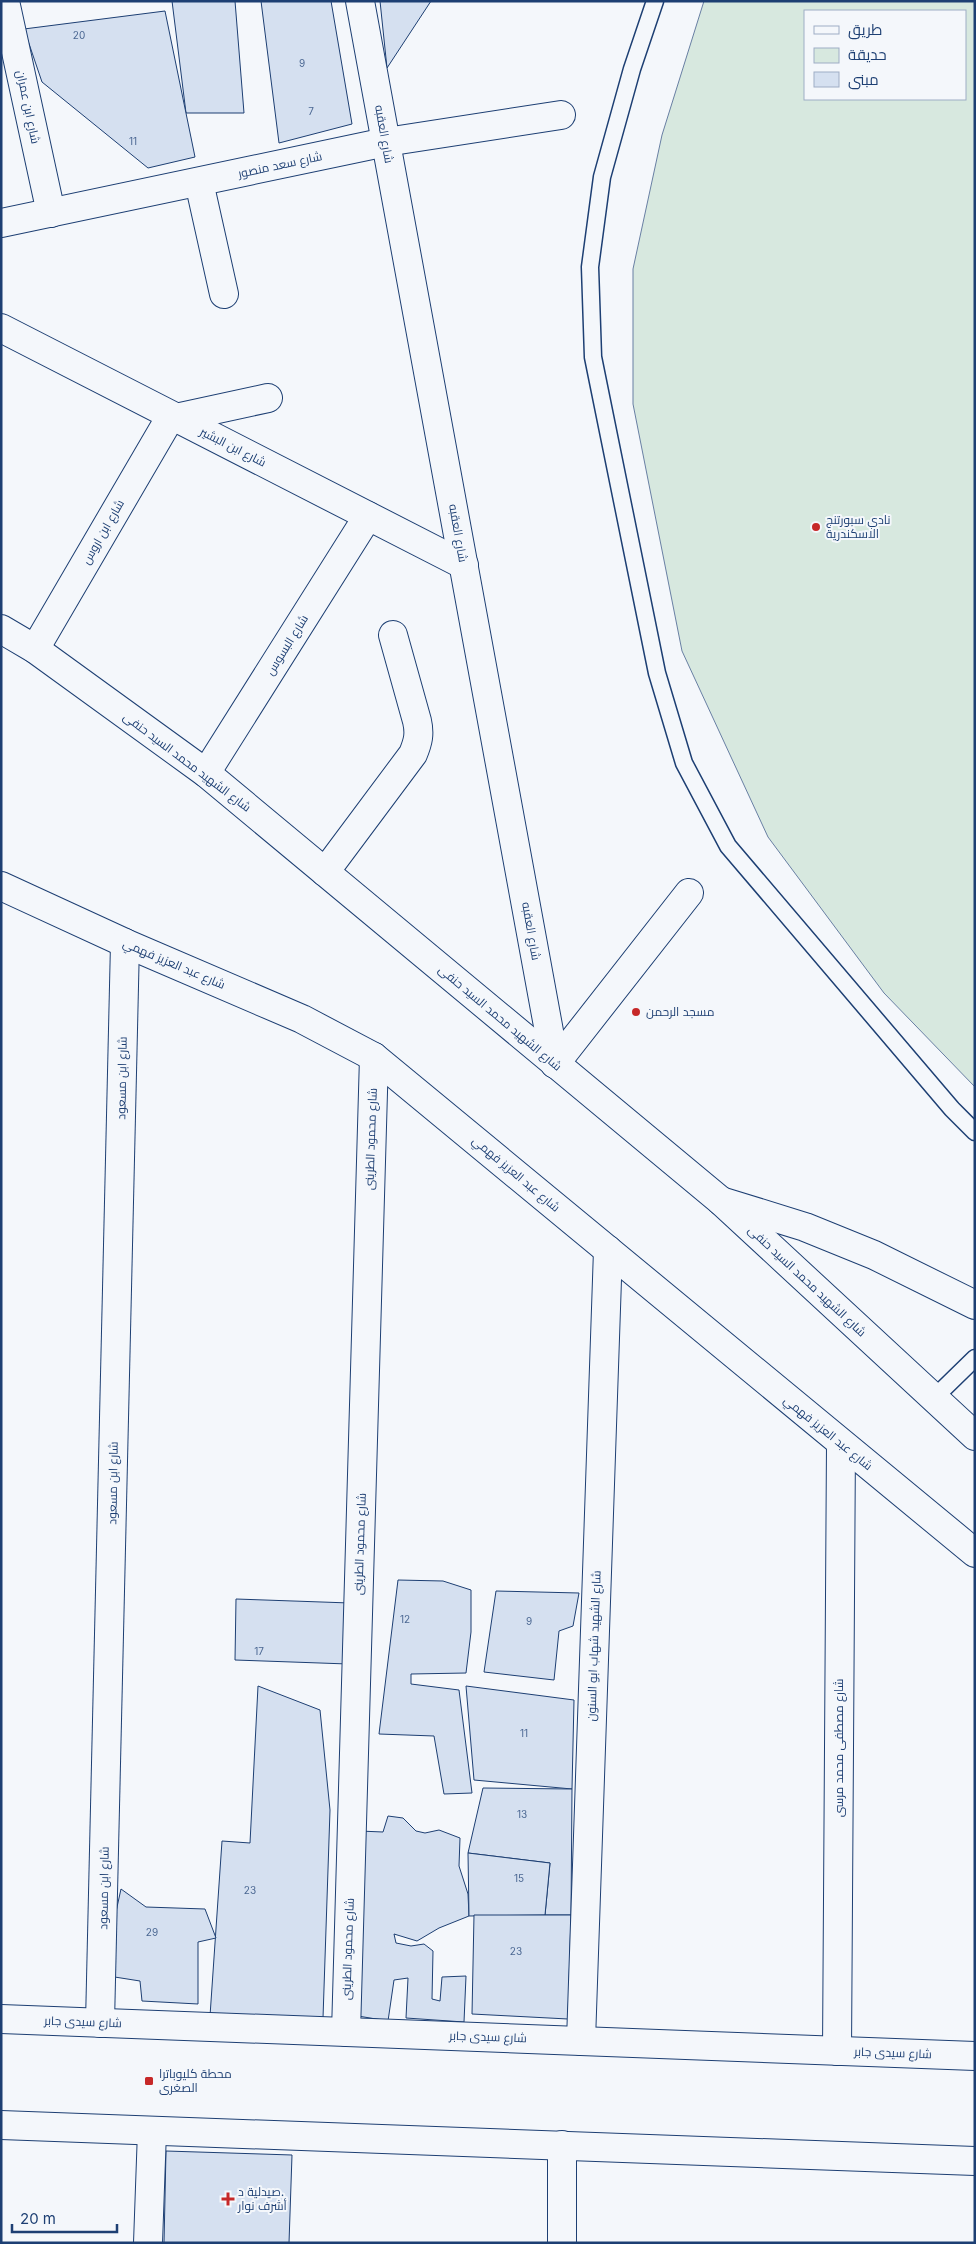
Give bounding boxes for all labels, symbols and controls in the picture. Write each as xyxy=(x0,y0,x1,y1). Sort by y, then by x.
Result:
legend xyxy=(804,10,966,100)
text: طريق xyxy=(848,20,882,40)
house number: 20 xyxy=(73,29,85,41)
text: حديقة xyxy=(848,45,887,64)
house number: 9 xyxy=(299,57,305,69)
street label: شارع ابن عمران xyxy=(12,69,44,145)
text: مبنى xyxy=(848,70,879,90)
street label: شارع العقبه xyxy=(371,104,397,164)
house number: 7 xyxy=(308,105,314,117)
house number: 11 xyxy=(129,135,137,147)
street label: شارع سعد منصور xyxy=(236,148,324,182)
street label: شارع ابن البشير xyxy=(196,423,269,471)
street label: شارع ابن اروس xyxy=(78,497,128,567)
street label: شارع العقبه xyxy=(445,503,471,563)
place label: نادي سبورتنج الاسكندرية xyxy=(826,512,890,541)
marker: نادي سبورتنج الاسكندرية xyxy=(810,521,822,533)
street label: شارع البسوس xyxy=(262,612,312,678)
street label: شارع الشهيد محمد السيد حنفى xyxy=(120,709,254,815)
street label: شارع العقبه xyxy=(518,901,544,961)
street label: شارع عبد العزيز فهمي xyxy=(120,935,228,995)
street label: شارع الشهيد محمد السيد حنفى xyxy=(435,962,565,1074)
place label: مسجد الرحمن xyxy=(646,1004,714,1019)
marker: مسجد الرحمن xyxy=(630,1006,642,1018)
street label: شارع ابن مسعود xyxy=(113,1036,131,1120)
street label: شارع محمود الطرينى xyxy=(361,1087,381,1190)
street label: شارع عبد العزيز فهمي xyxy=(467,1133,563,1217)
street label: شارع الشهيد محمد السيد حنفى xyxy=(744,1222,870,1340)
street label: شارع عبد العزيز فهمي xyxy=(779,1392,876,1475)
street label: شارع ابن مسعود xyxy=(104,1441,122,1525)
street label: شارع محمود الطرينى xyxy=(350,1492,370,1595)
street label: شارع الشهيد شهاب ابو السنون xyxy=(583,1570,605,1722)
house number: 12 xyxy=(400,1613,410,1625)
house number: 9 xyxy=(526,1615,532,1627)
house number: 17 xyxy=(254,1645,264,1657)
street label: شارع مصطفى محمد مرسى xyxy=(831,1679,847,1817)
house number: 11 xyxy=(520,1727,528,1739)
house number: 13 xyxy=(517,1808,527,1820)
street label: شارع ابن مسعود xyxy=(95,1846,113,1930)
house number: 15 xyxy=(514,1872,524,1884)
house number: 23 xyxy=(244,1884,256,1896)
street label: شارع محمود الطرينى xyxy=(338,1897,358,2000)
house number: 29 xyxy=(146,1926,158,1938)
house number: 23 xyxy=(510,1945,522,1957)
street label: شارع سيدى جابر xyxy=(43,2013,122,2031)
street label: شارع سيدى جابر xyxy=(448,2028,527,2046)
street label: شارع سيدى جابر xyxy=(853,2044,932,2062)
place label: محطة كليوباترا الصغرى xyxy=(159,2066,232,2095)
marker: محطة كليوباترا الصغرى xyxy=(143,2075,155,2087)
place label: صيدلية د. أشرف نوار xyxy=(237,2184,287,2213)
marker: صيدلية د. أشرف نوار xyxy=(222,2193,234,2205)
scale bar xyxy=(12,2202,118,2234)
text: 20 m xyxy=(20,2209,56,2228)

